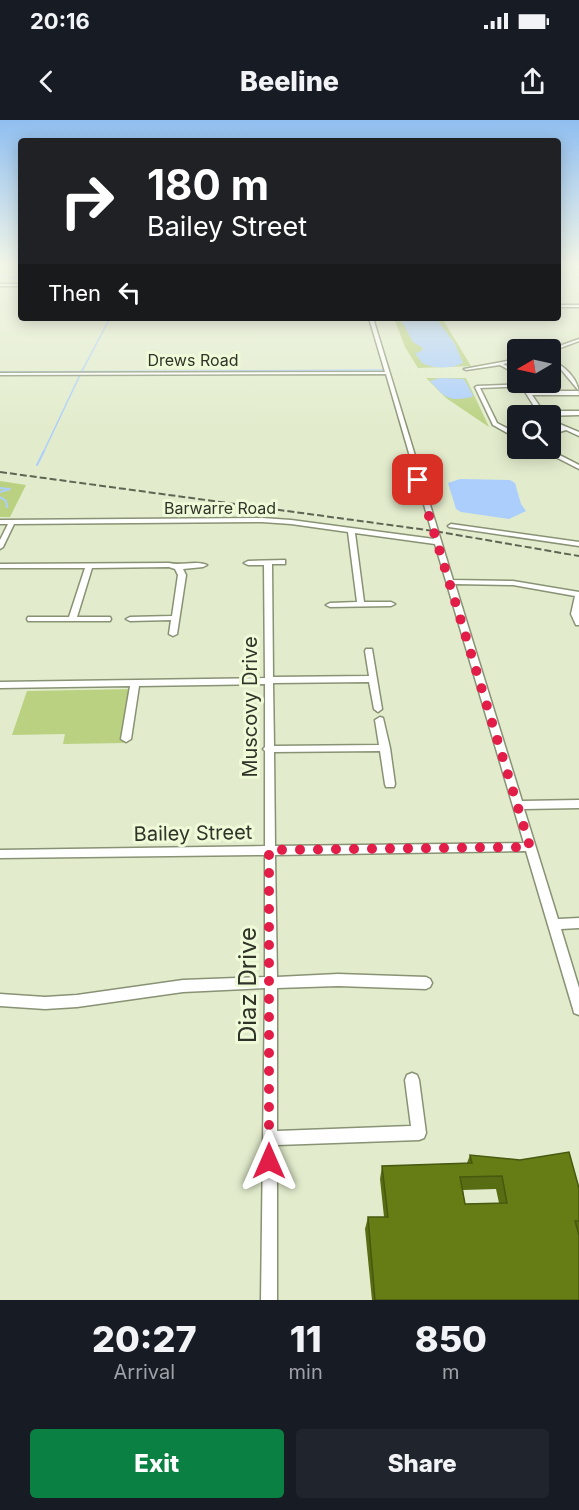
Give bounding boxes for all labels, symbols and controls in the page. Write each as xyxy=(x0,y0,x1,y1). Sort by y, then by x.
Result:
text: 20:16 xyxy=(30,8,90,34)
icon: back xyxy=(30,65,63,98)
text: Beeline xyxy=(240,65,339,98)
icon: share xyxy=(516,65,549,98)
text: 180 m xyxy=(147,159,269,210)
icon: right xyxy=(48,162,126,240)
text: Bailey Street xyxy=(147,210,307,243)
icon: left xyxy=(113,276,146,309)
text: Then xyxy=(48,280,101,306)
north arrow xyxy=(507,339,561,393)
map controls xyxy=(507,339,561,459)
street label: Drews Road xyxy=(148,350,238,370)
button: search xyxy=(507,405,561,459)
pin xyxy=(392,454,443,505)
icon: arrive xyxy=(401,463,434,496)
street label: Barwarre Road xyxy=(164,498,276,518)
street label: Muscovy Drive xyxy=(238,636,262,778)
street label: Bailey Street xyxy=(134,820,253,846)
street label: Diaz Drive xyxy=(233,927,262,1043)
position arrow xyxy=(237,1129,301,1193)
text: 20:27 xyxy=(92,1317,197,1361)
text: 11 xyxy=(290,1317,322,1361)
text: 850 xyxy=(415,1317,487,1361)
text: Arrival xyxy=(114,1360,175,1384)
text: min xyxy=(289,1360,323,1384)
text: m xyxy=(442,1360,460,1384)
button: Exit xyxy=(30,1429,284,1498)
button: Share xyxy=(296,1429,549,1498)

